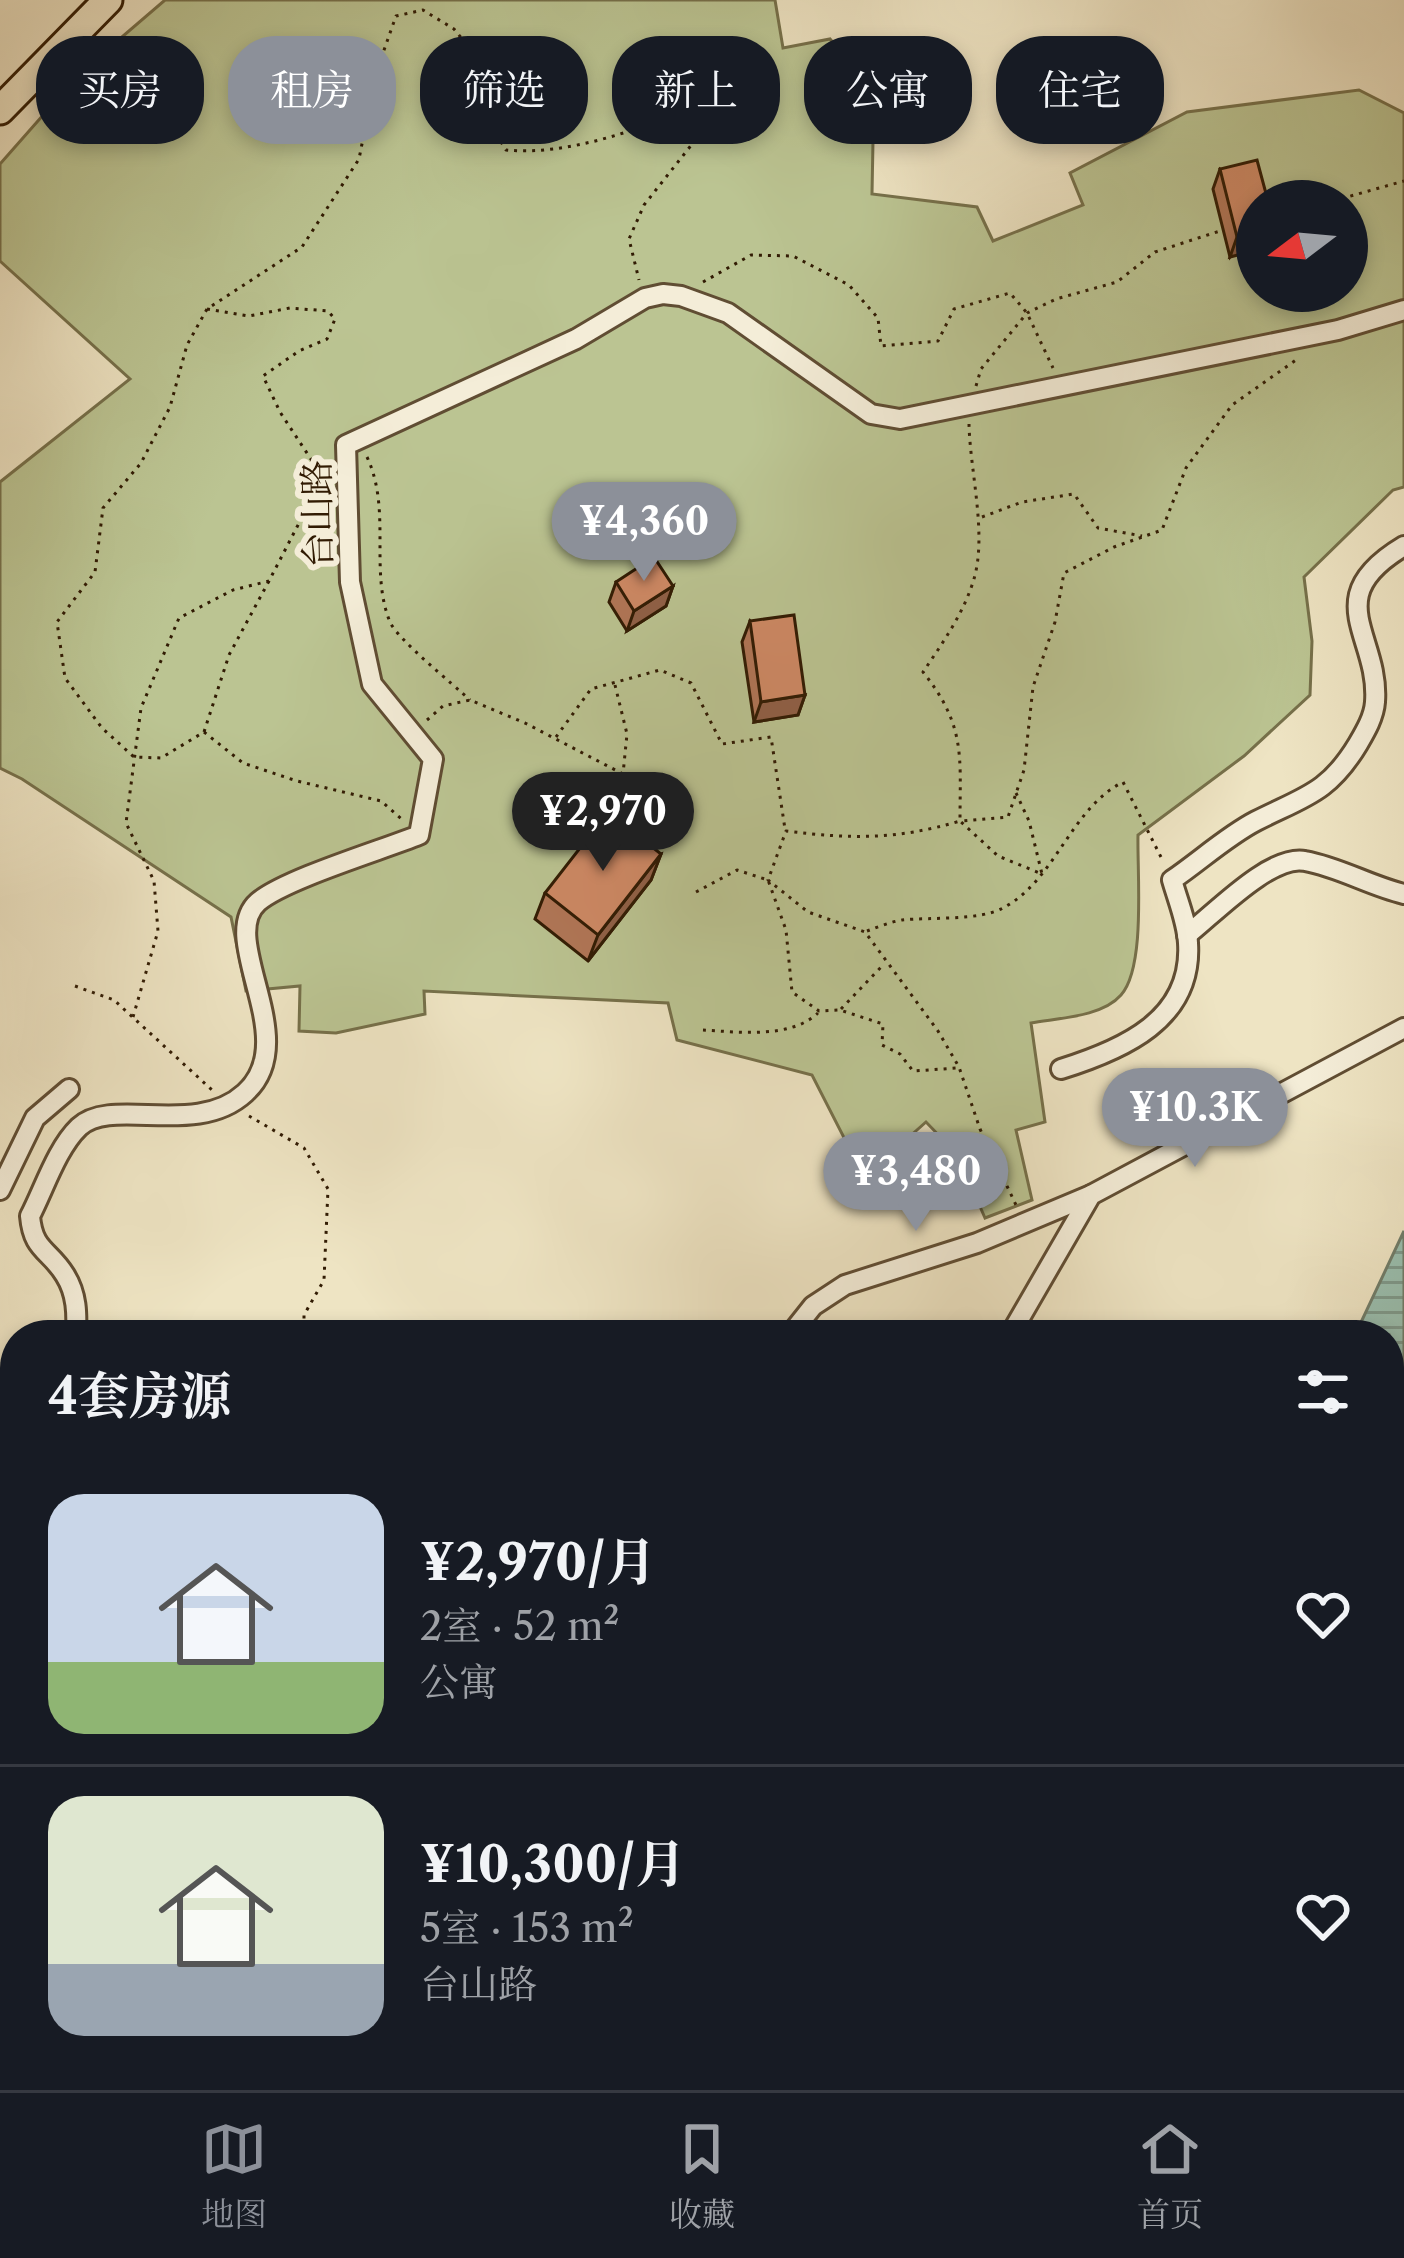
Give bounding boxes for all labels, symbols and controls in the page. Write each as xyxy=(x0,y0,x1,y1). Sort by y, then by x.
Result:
chip: 买房 xyxy=(36,36,204,144)
chip: 租房 xyxy=(228,36,396,144)
chip: 筛选 xyxy=(420,36,588,144)
chip: 新上 xyxy=(612,36,780,144)
chip: 公寓 xyxy=(804,36,972,144)
chip: 住宅 xyxy=(996,36,1164,144)
north arrow xyxy=(1236,180,1368,312)
map controls xyxy=(1236,180,1368,312)
street label: 台山路 xyxy=(294,460,340,568)
pin: ¥4,360 xyxy=(546,482,742,584)
text: ¥4,360 xyxy=(579,497,709,545)
pin: ¥2,970 xyxy=(505,772,701,874)
text: ¥2,970 xyxy=(539,787,667,835)
pin: ¥10.3K xyxy=(1097,1068,1293,1170)
text: ¥10.3K xyxy=(1129,1083,1261,1131)
pin: ¥3,480 xyxy=(818,1132,1014,1234)
text: ¥3,480 xyxy=(850,1147,982,1195)
icon: filters xyxy=(1290,1359,1356,1425)
text: 4套房源 xyxy=(48,1365,231,1427)
text: ¥2,970/月 xyxy=(420,1531,657,1593)
icon: home xyxy=(144,1542,288,1686)
icon: heart xyxy=(1290,1581,1356,1647)
text: 2室 · 52 m² xyxy=(420,1602,619,1650)
text: 公寓 xyxy=(420,1658,498,1706)
text: ¥10,300/月 xyxy=(420,1833,686,1895)
icon: home xyxy=(144,1844,288,1988)
icon: heart xyxy=(1290,1883,1356,1949)
text: 5室 · 153 m² xyxy=(420,1904,634,1952)
text: 台山路 xyxy=(420,1960,537,2008)
tab: 地图 xyxy=(201,2116,267,2235)
tab: 收藏 xyxy=(669,2116,735,2235)
tab: 首页 xyxy=(1137,2116,1203,2235)

